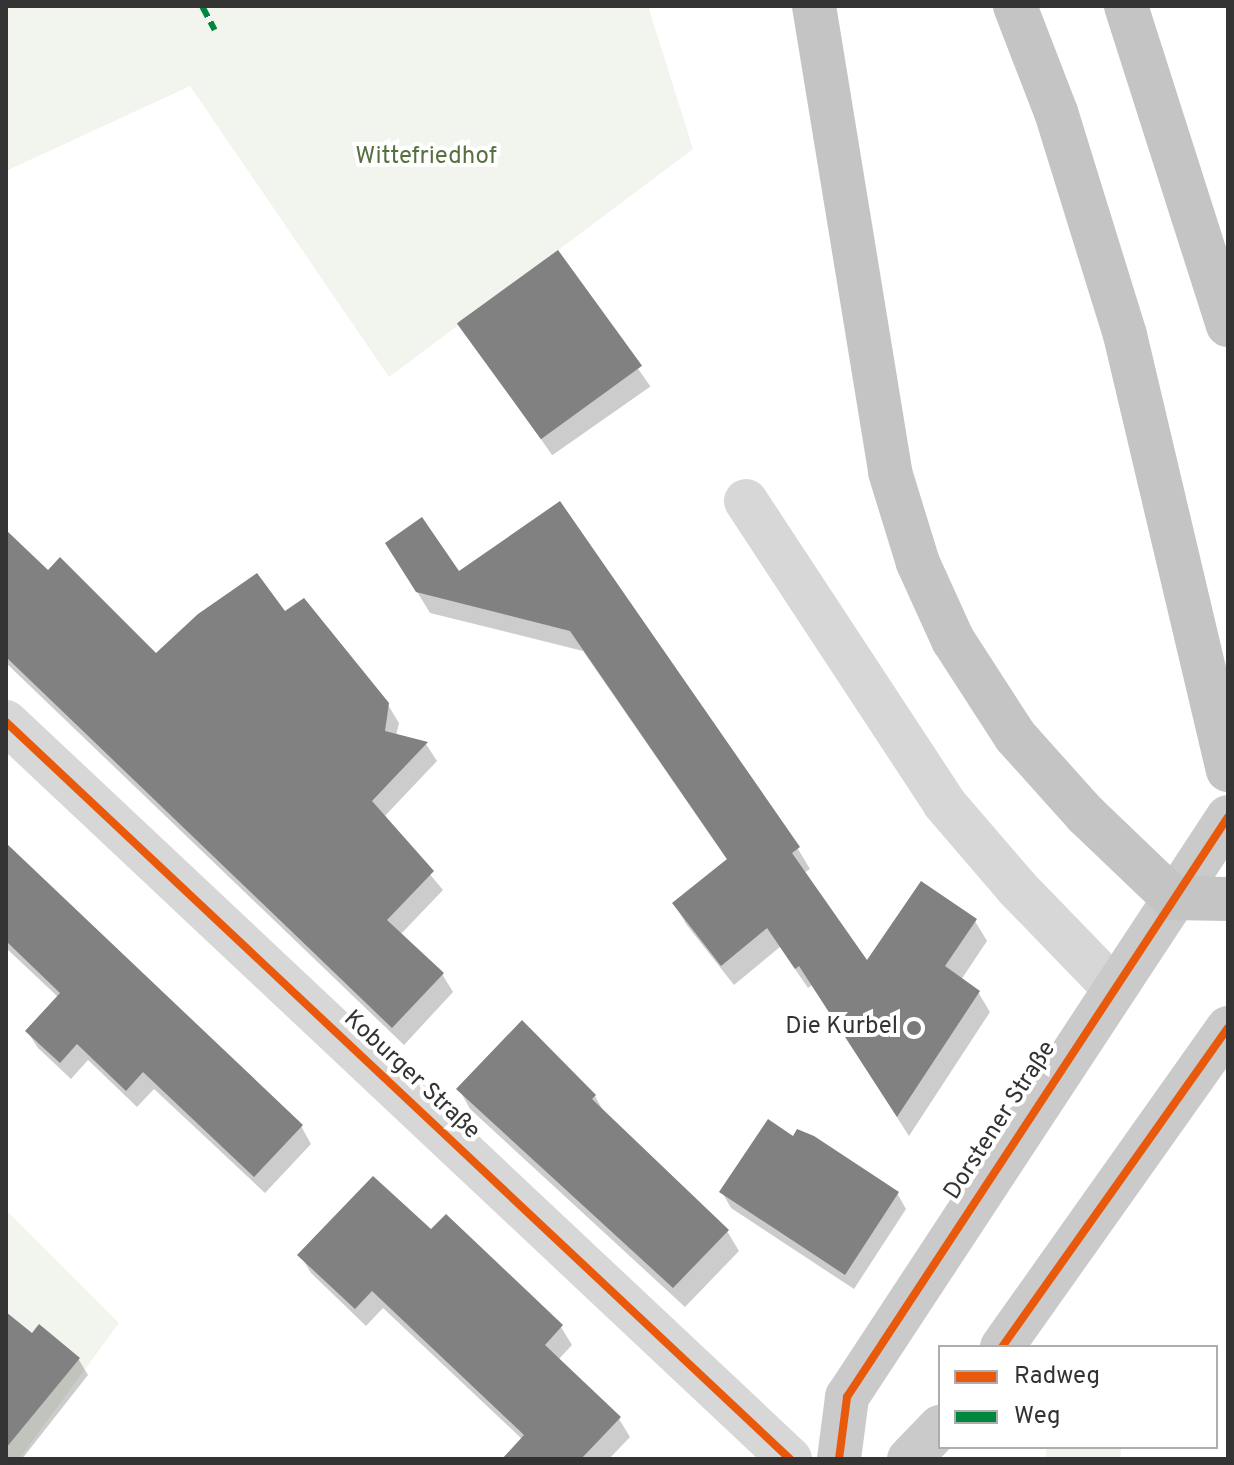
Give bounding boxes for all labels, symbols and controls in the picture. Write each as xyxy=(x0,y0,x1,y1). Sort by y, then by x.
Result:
park label: Wittefriedhof xyxy=(355,144,497,172)
street label: Koburger Straße xyxy=(337,1005,485,1147)
place label: Die Kurbel xyxy=(785,1014,898,1042)
marker: Die Kurbel xyxy=(905,1019,923,1037)
street label: Dorstener Straße xyxy=(939,1036,1063,1206)
legend xyxy=(938,1345,1218,1449)
text: Radweg xyxy=(1014,1362,1100,1392)
text: Weg xyxy=(1014,1402,1061,1432)

